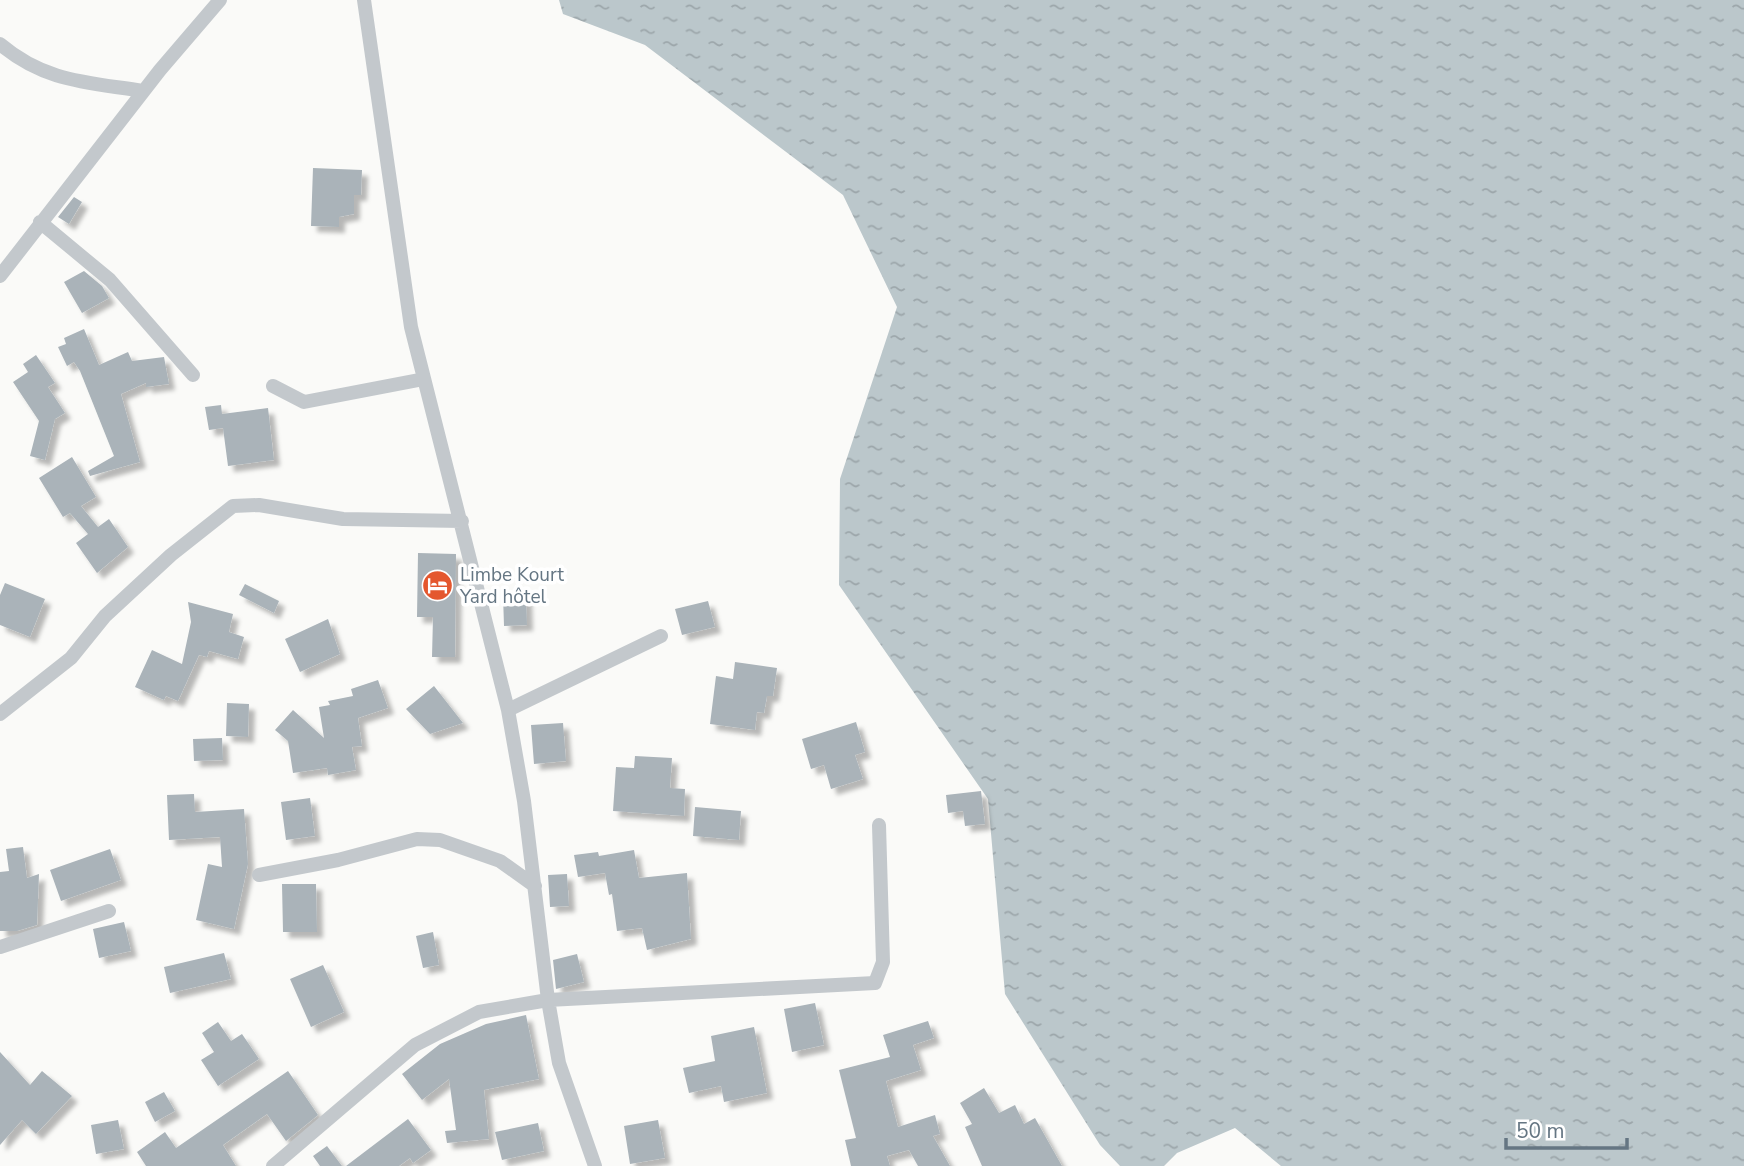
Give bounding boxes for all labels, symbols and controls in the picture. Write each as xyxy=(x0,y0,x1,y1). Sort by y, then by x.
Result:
place label: Limbe Kourt Yard hôtel xyxy=(459,562,564,610)
hotel icon: Limbe Kourt Yard hôtel xyxy=(420,568,454,602)
scale bar xyxy=(1506,1106,1627,1150)
text: 50 m xyxy=(1516,1117,1565,1145)

